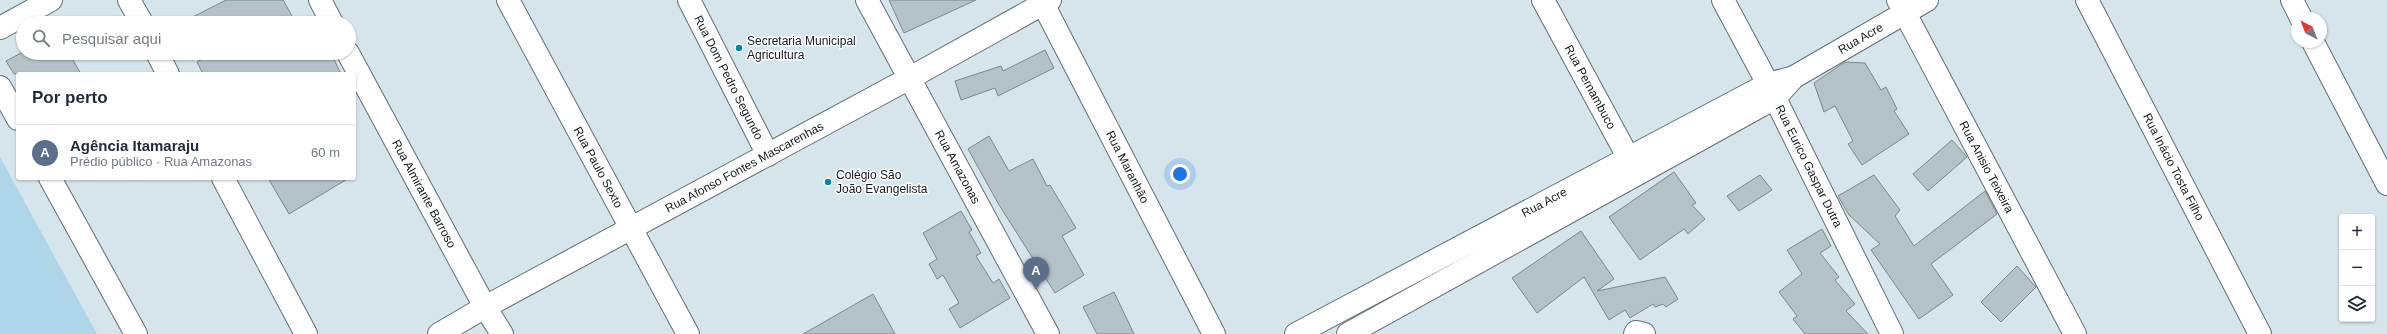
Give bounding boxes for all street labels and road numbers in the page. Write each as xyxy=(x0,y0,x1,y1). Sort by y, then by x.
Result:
street label: Rua Dom Pedro Segundo xyxy=(691,13,766,142)
street label: Rua Acre xyxy=(1836,20,1886,57)
street label: Rua Pernambuco xyxy=(1562,43,1619,132)
street label: Rua Eurico Gaspar Dutra xyxy=(1772,103,1845,230)
street label: Rua Inácio Tosta Filho xyxy=(2140,111,2207,223)
street label: Rua Afonso Fontes Mascarenhas xyxy=(663,119,826,216)
street label: Rua Anisio Teixeira xyxy=(1956,119,2017,216)
street label: Rua Paulo Sexto xyxy=(571,124,626,211)
street label: Rua Amazonas xyxy=(932,128,983,206)
street label: Rua Maranhão xyxy=(1103,128,1152,206)
street label: Rua Almirante Barroso xyxy=(389,137,459,251)
street label: Rua Acre xyxy=(1519,185,1570,220)

